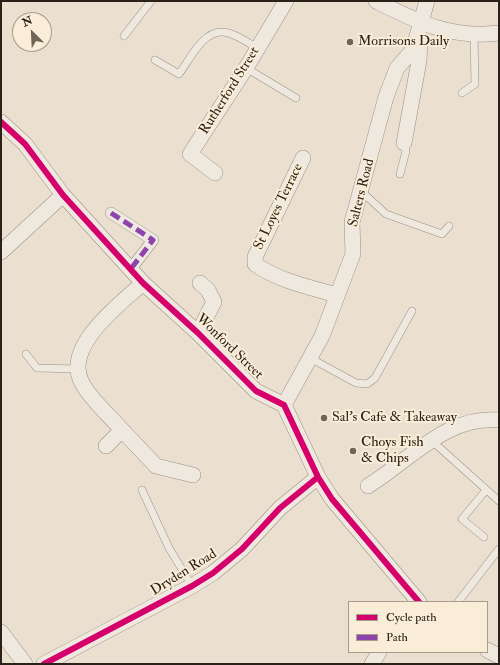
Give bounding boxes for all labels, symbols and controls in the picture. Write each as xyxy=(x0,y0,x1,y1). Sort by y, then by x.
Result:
north arrow xyxy=(12,12,52,52)
text: N xyxy=(20,14,34,29)
place label: Morrisons Daily xyxy=(358,34,449,50)
marker: Morrisons Daily xyxy=(345,37,355,47)
street label: Rutherford Street xyxy=(196,44,264,138)
street label: Salters Road xyxy=(345,157,379,229)
street label: St Loyes Terrace xyxy=(251,161,307,253)
street label: Wonford Street xyxy=(192,311,266,383)
place label: Sal's Cafe & Takeaway xyxy=(332,410,457,426)
marker: Sal's Cafe & Takeaway xyxy=(319,413,329,423)
place label: Choys Fish & Chips xyxy=(361,435,424,468)
marker: Choys Fish & Chips xyxy=(348,446,358,456)
street label: Dryden Road xyxy=(148,546,220,600)
legend xyxy=(348,601,488,653)
text: Cycle path xyxy=(386,610,436,625)
text: Path xyxy=(386,630,408,645)

